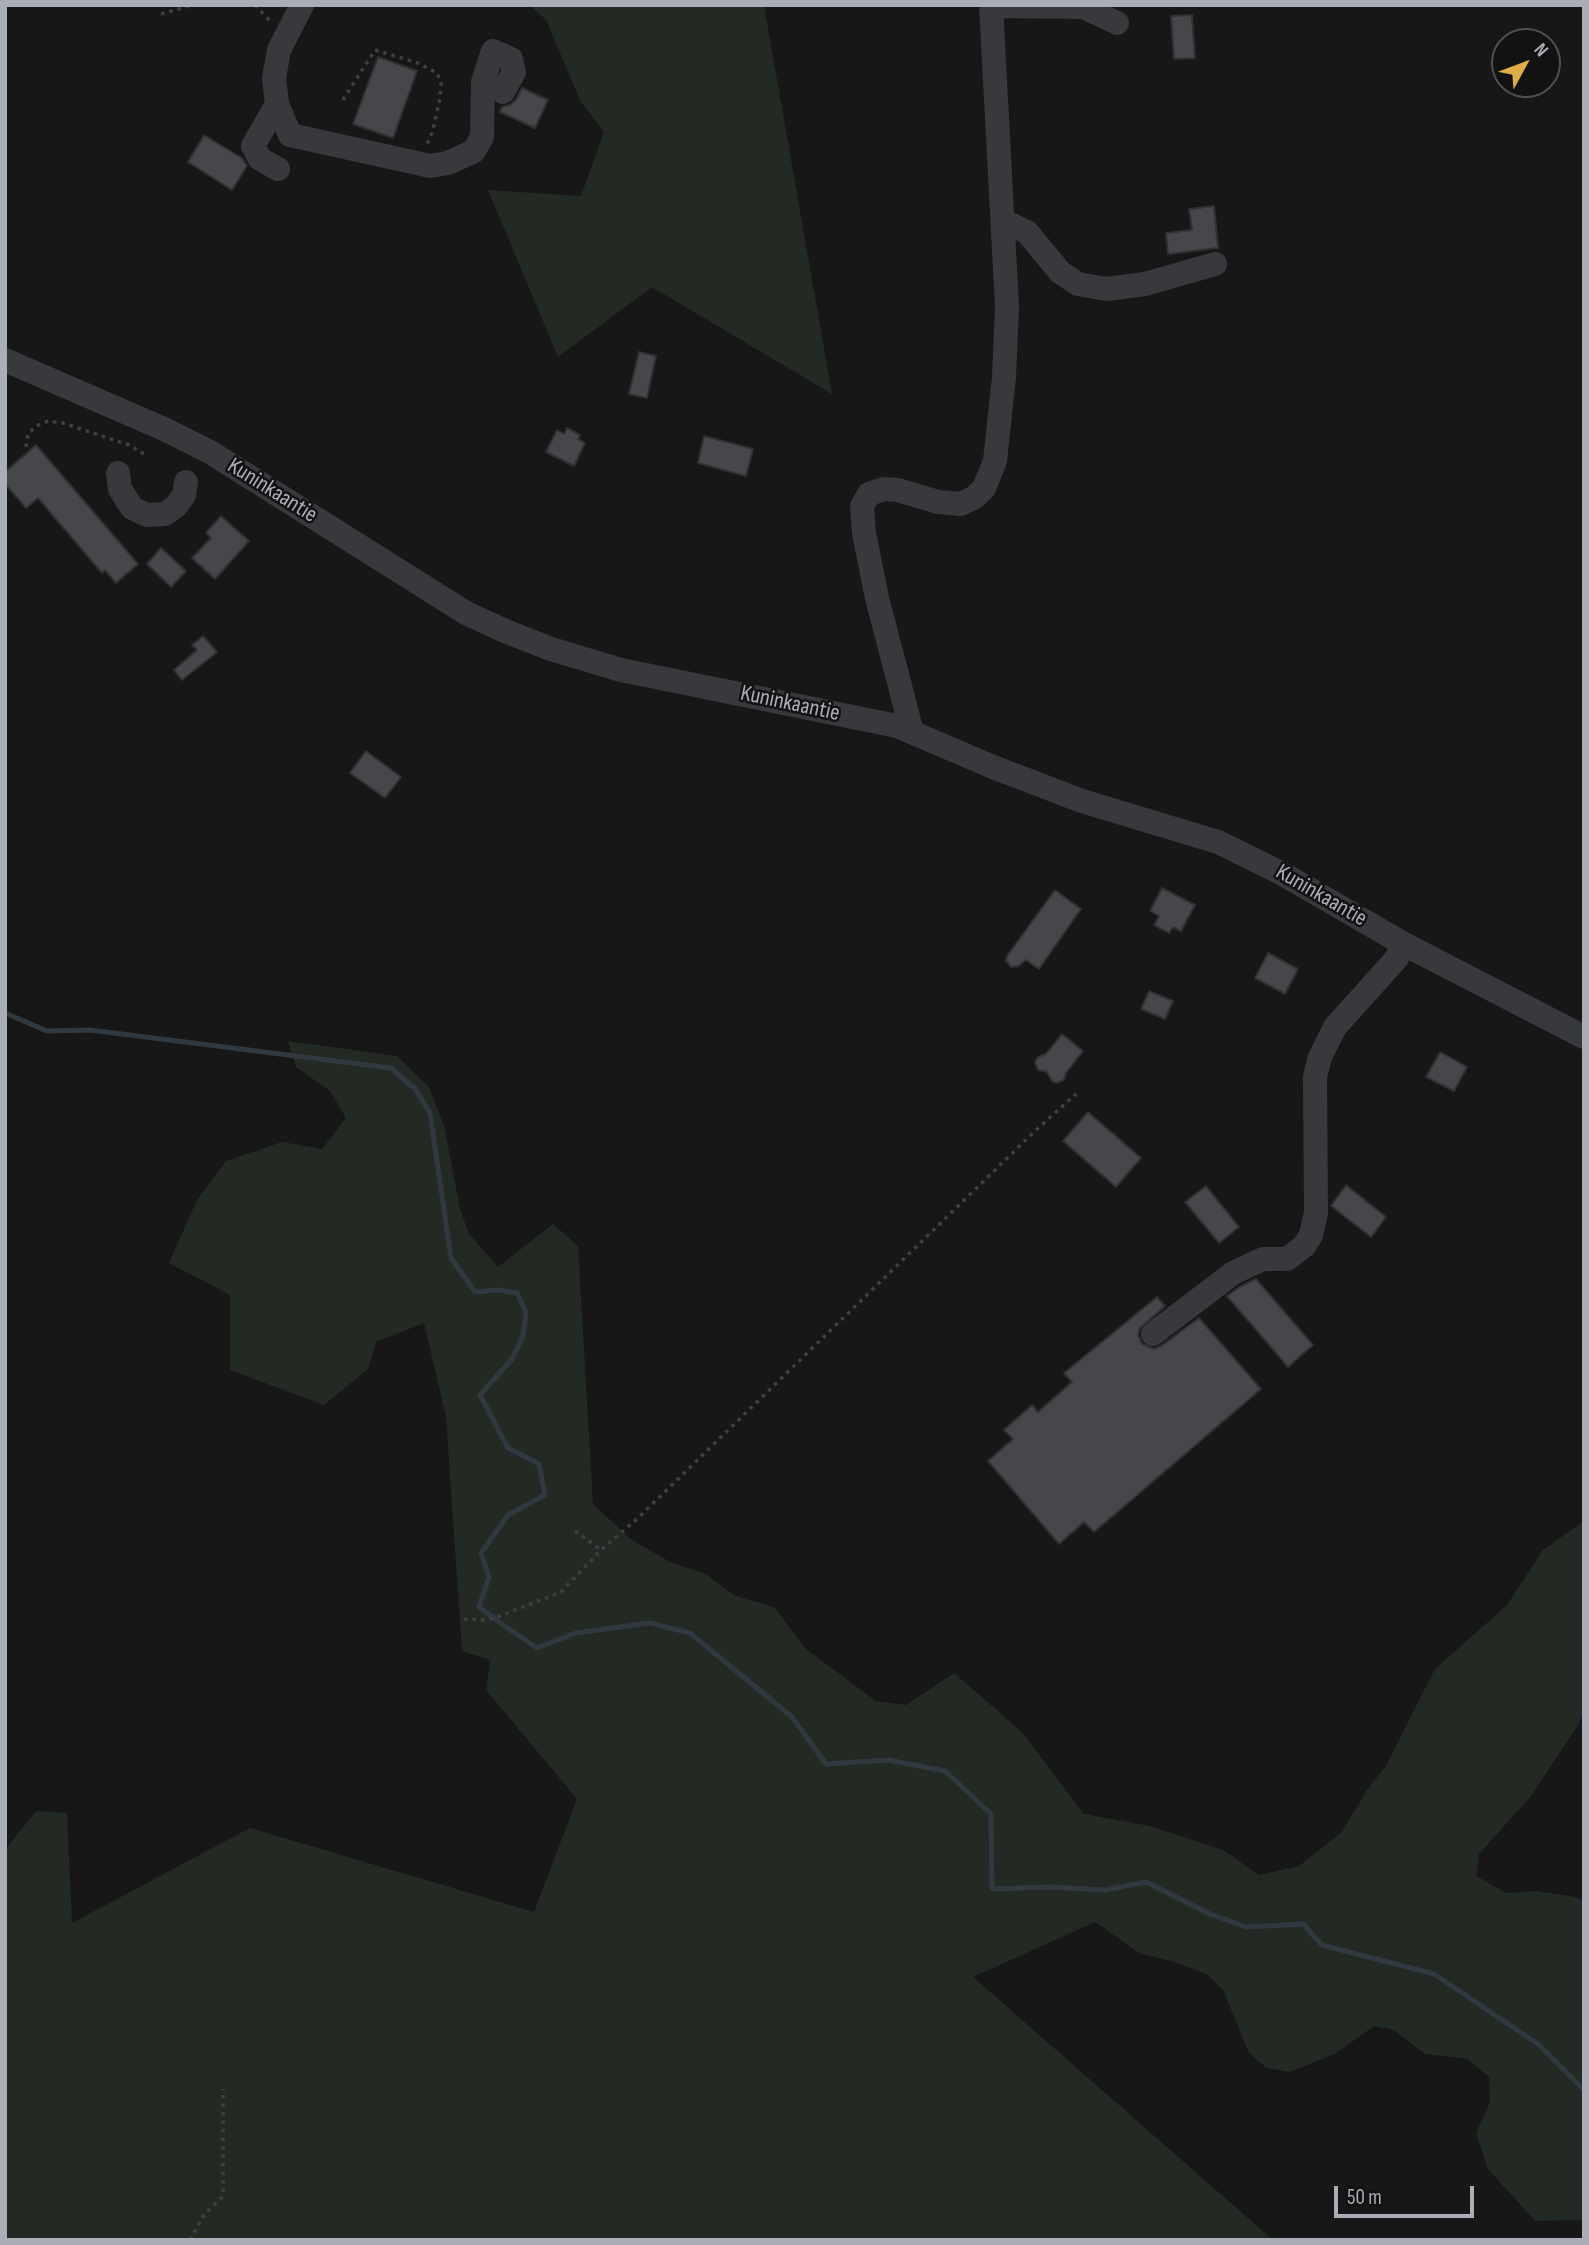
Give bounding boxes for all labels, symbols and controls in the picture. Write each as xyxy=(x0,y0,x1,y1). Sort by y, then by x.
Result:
north arrow xyxy=(1491,28,1561,98)
text: N xyxy=(1529,39,1553,62)
street label: Kuninkaantie xyxy=(222,453,322,529)
street label: Kuninkaantie xyxy=(738,680,842,728)
street label: Kuninkaantie xyxy=(1270,859,1372,933)
scale bar xyxy=(1337,2172,1477,2216)
text: 50 m xyxy=(1347,2185,1382,2210)

